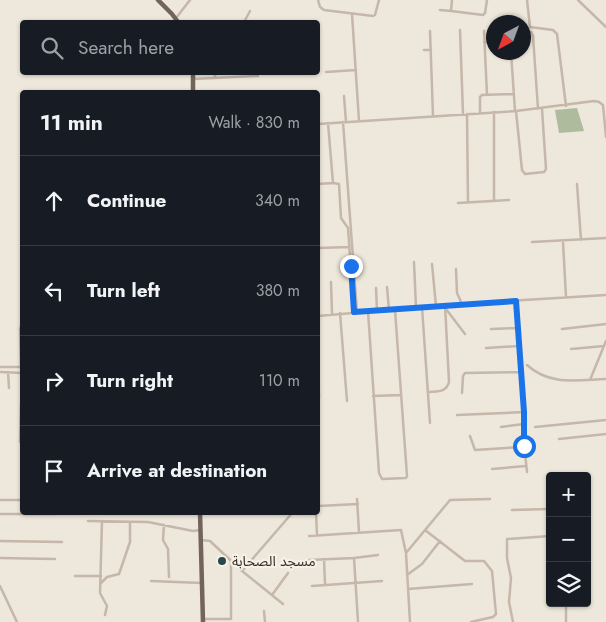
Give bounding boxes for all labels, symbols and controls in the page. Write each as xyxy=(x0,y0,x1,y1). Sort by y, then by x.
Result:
north arrow xyxy=(486,15,531,60)
search box xyxy=(20,20,320,75)
icon: search xyxy=(38,34,66,62)
text: Search here xyxy=(78,34,174,61)
text: 11 min xyxy=(40,108,103,138)
text: Walk · 830 m xyxy=(209,111,300,134)
icon: ahead xyxy=(40,187,68,215)
text: Continue xyxy=(87,187,166,214)
text: 340 m xyxy=(255,189,300,212)
route end xyxy=(340,255,363,278)
icon: left xyxy=(40,277,68,305)
text: Turn left xyxy=(87,277,160,304)
text: 380 m xyxy=(256,279,300,302)
icon: right xyxy=(40,367,68,395)
text: Turn right xyxy=(87,367,173,394)
text: 110 m xyxy=(259,369,300,392)
route start xyxy=(513,435,536,458)
icon: arrive xyxy=(40,457,68,485)
text: Arrive at destination xyxy=(87,457,267,484)
map controls xyxy=(546,472,591,607)
button: + xyxy=(546,472,591,517)
button: − xyxy=(546,517,591,562)
place label: مسجد الصحابة xyxy=(232,551,316,571)
marker: مسجد الصحابة xyxy=(216,555,228,567)
button: layers xyxy=(546,562,591,607)

